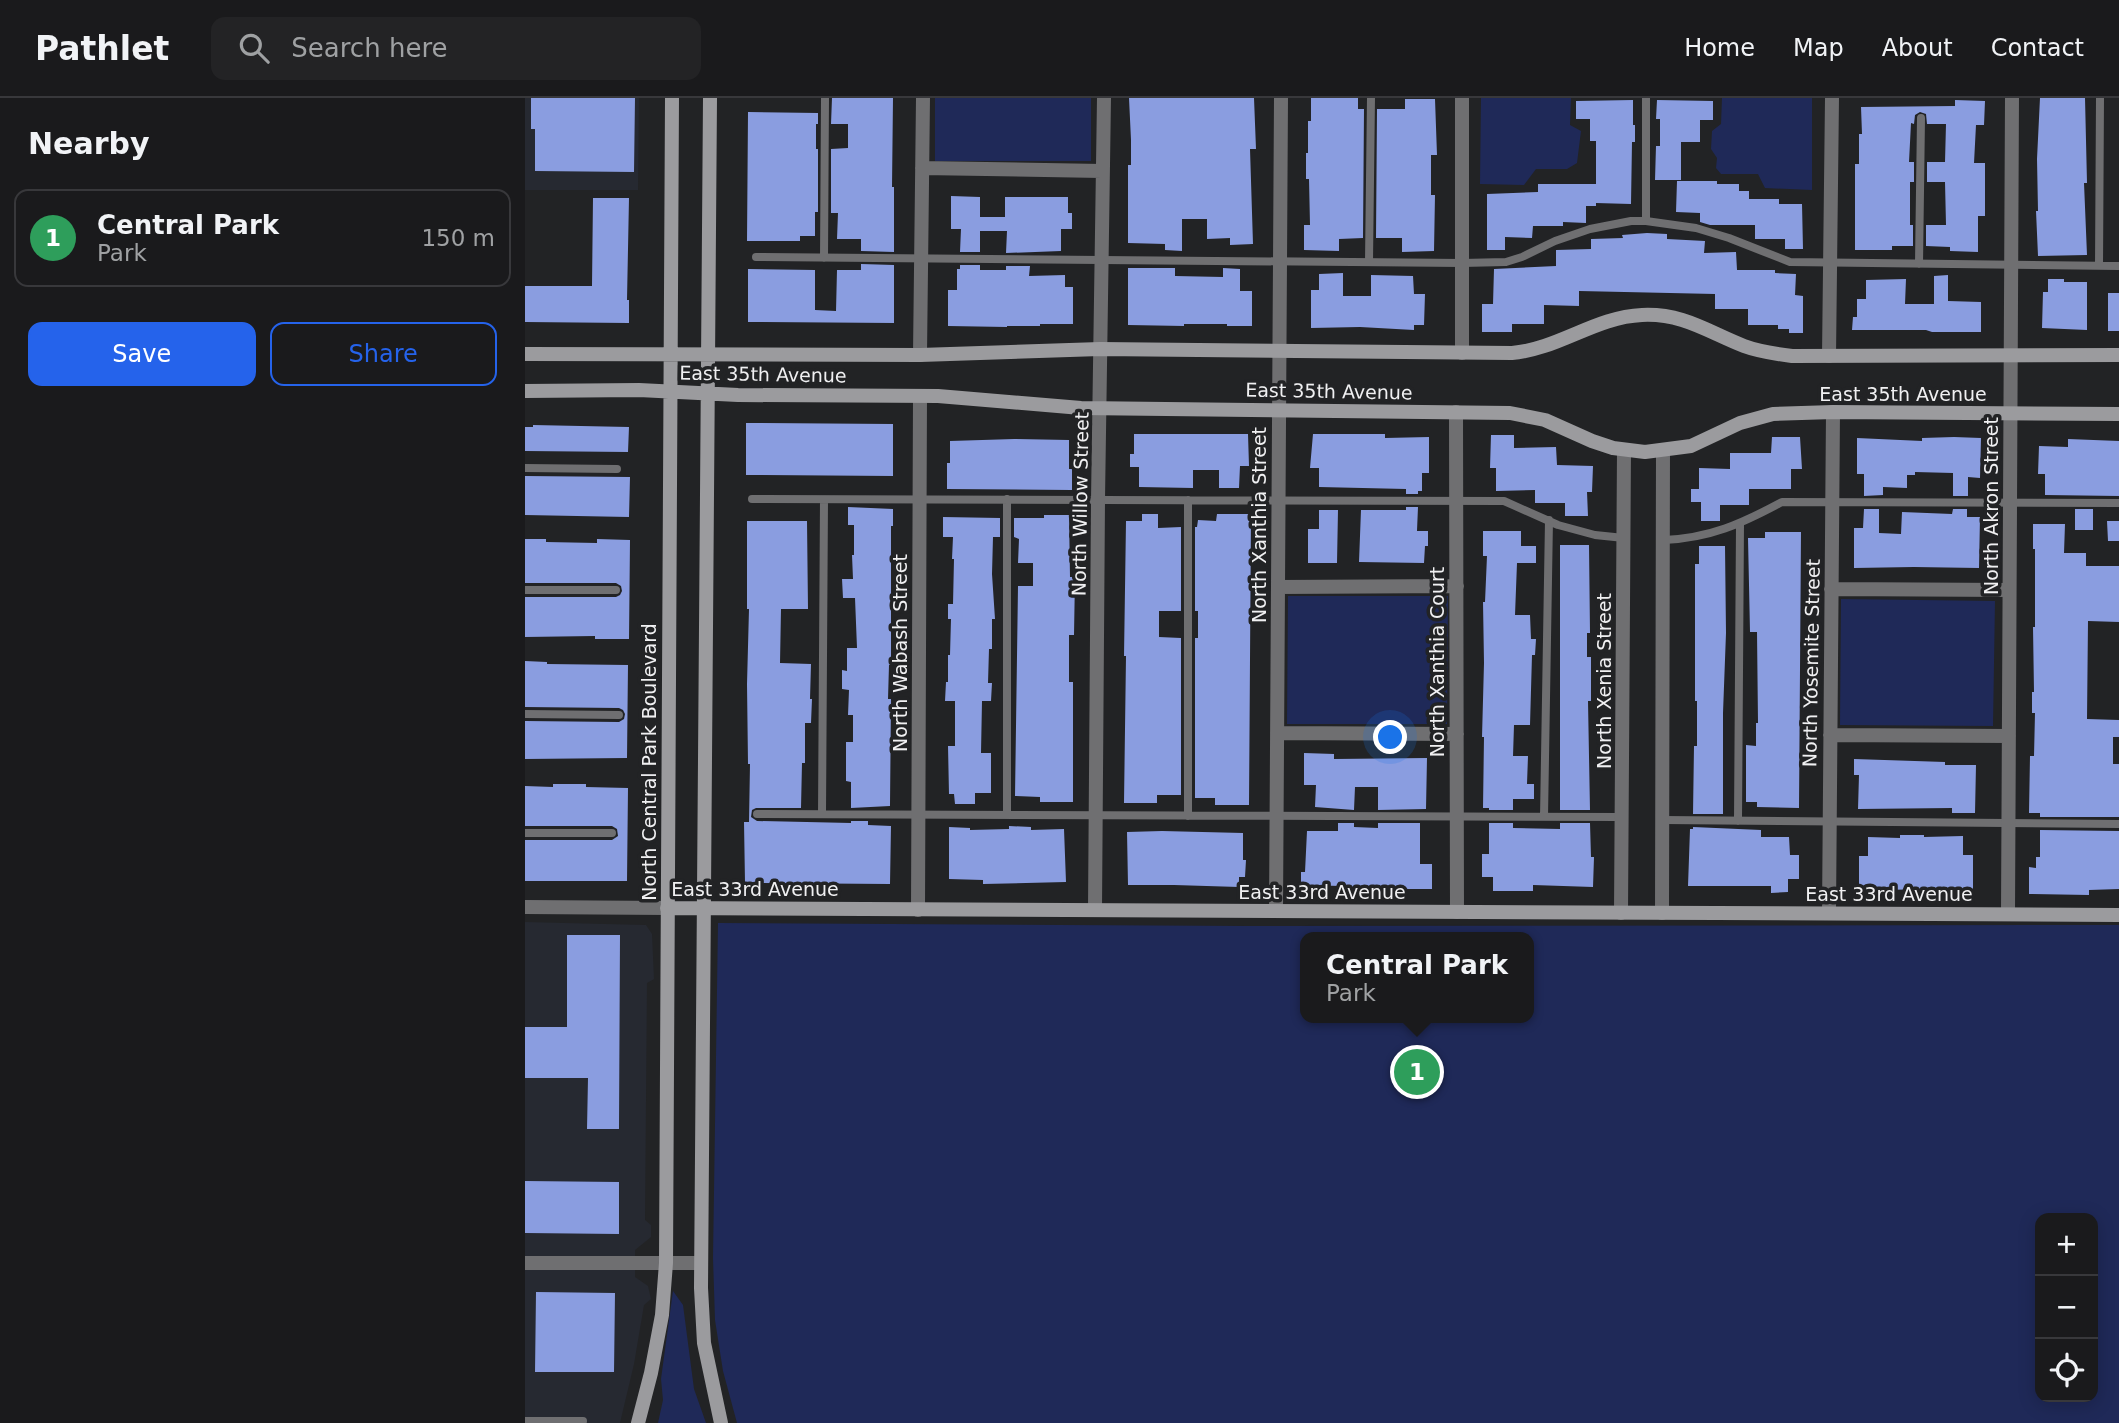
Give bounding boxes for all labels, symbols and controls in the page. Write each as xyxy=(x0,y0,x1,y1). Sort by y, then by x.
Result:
search box xyxy=(211,17,701,80)
text: Pathlet xyxy=(35,29,169,68)
icon: search xyxy=(235,29,273,67)
text: Search here xyxy=(291,33,448,63)
text: Home xyxy=(1684,34,1755,62)
text: Map xyxy=(1793,34,1844,62)
text: About xyxy=(1882,34,1953,62)
text: Contact xyxy=(1991,34,2084,62)
text: Nearby xyxy=(28,126,150,161)
text: Central Park xyxy=(97,210,279,240)
text: 1 xyxy=(45,225,61,251)
text: 150 m xyxy=(421,225,495,251)
text: Park xyxy=(97,240,147,266)
button: Save xyxy=(28,322,256,386)
button: Share xyxy=(270,322,497,386)
street label: East 35th Avenue xyxy=(679,362,847,386)
street label: East 35th Avenue xyxy=(1245,379,1413,403)
street label: East 35th Avenue xyxy=(1819,383,1987,405)
street label: North Willow Street xyxy=(1067,412,1093,596)
street label: North Akron Street xyxy=(1980,417,2002,595)
street label: North Xanthia Street xyxy=(1248,427,1270,623)
street label: North Wabash Street xyxy=(889,554,911,752)
street label: North Yosemite Street xyxy=(1798,559,1824,767)
street label: North Xanthia Court xyxy=(1426,567,1448,757)
street label: North Xenia Street xyxy=(1593,593,1615,769)
street label: North Central Park Boulevard xyxy=(638,623,660,901)
your location xyxy=(1373,720,1407,754)
street label: East 33rd Avenue xyxy=(671,878,839,900)
street label: East 33rd Avenue xyxy=(1238,881,1406,903)
street label: East 33rd Avenue xyxy=(1805,883,1973,905)
popup xyxy=(1300,932,1534,1023)
text: Central Park xyxy=(1326,950,1508,980)
text: Park xyxy=(1326,980,1376,1006)
pin: 1 xyxy=(1394,1046,1440,1098)
map controls xyxy=(2035,1213,2098,1402)
button: + xyxy=(2035,1213,2098,1276)
button: − xyxy=(2035,1276,2098,1339)
button: locate xyxy=(2035,1339,2098,1402)

